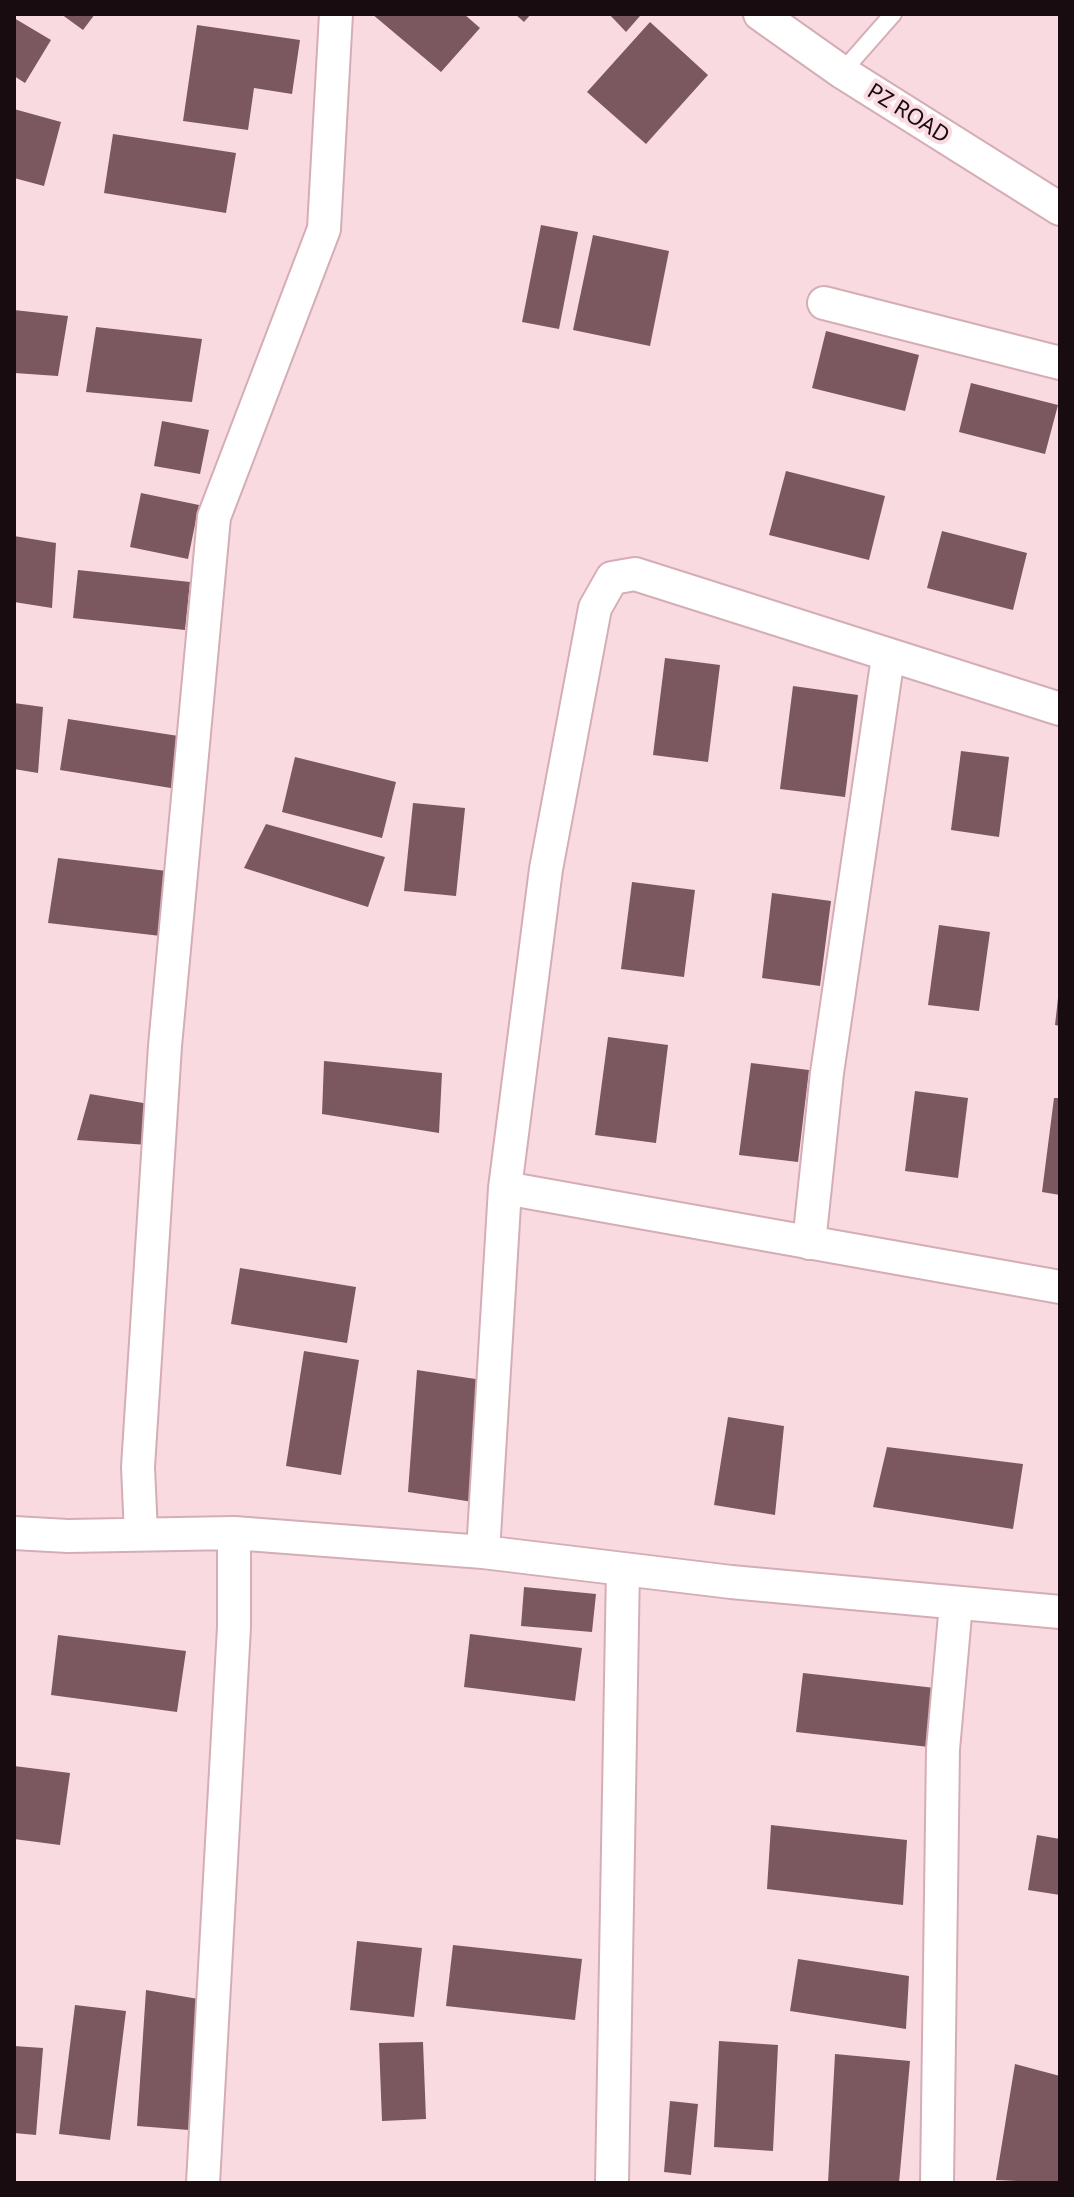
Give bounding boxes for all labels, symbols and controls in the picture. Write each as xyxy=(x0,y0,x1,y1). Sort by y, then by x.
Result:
street label: PZ ROAD xyxy=(862,78,954,150)

